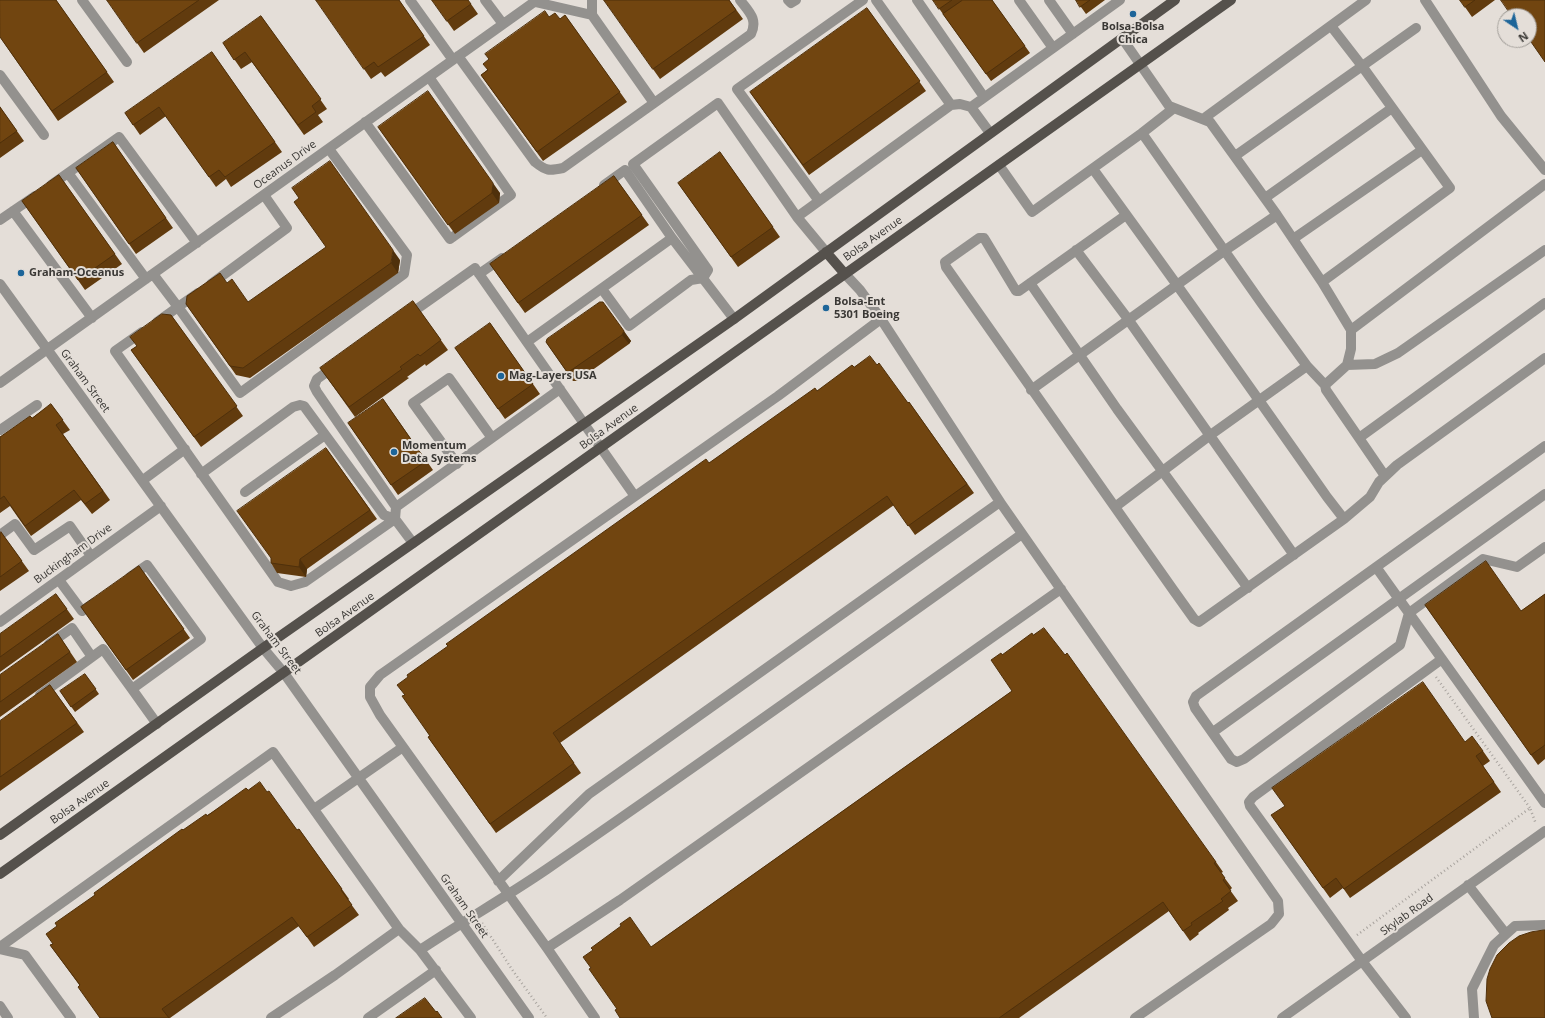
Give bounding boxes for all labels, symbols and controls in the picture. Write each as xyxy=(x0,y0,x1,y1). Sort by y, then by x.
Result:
north arrow xyxy=(1497,8,1537,48)
marker: Bolsa-Bolsa Chica xyxy=(1128,9,1138,19)
place label: Bolsa-Bolsa Chica xyxy=(1102,20,1164,46)
text: N xyxy=(1516,29,1532,46)
street label: Oceanus Drive xyxy=(251,138,319,192)
street label: Bolsa Avenue xyxy=(841,214,905,264)
place label: Graham-Oceanus xyxy=(29,266,124,280)
marker: Graham-Oceanus xyxy=(16,268,26,278)
place label: Bolsa-Ent 5301 Boeing xyxy=(834,295,900,321)
marker: Bolsa-Ent 5301 Boeing xyxy=(821,303,831,313)
street label: Graham Street xyxy=(58,347,112,415)
place label: Mag-Layers USA xyxy=(509,369,597,383)
marker: Mag-Layers USA xyxy=(496,371,506,381)
street label: Bolsa Avenue xyxy=(577,401,641,453)
place label: Momentum Data Systems xyxy=(402,439,476,465)
marker: Momentum Data Systems xyxy=(389,447,399,457)
street label: Buckingham Drive xyxy=(31,521,115,587)
street label: Bolsa Avenue xyxy=(313,590,377,640)
street label: Graham Street xyxy=(248,609,304,677)
street label: Bolsa Avenue xyxy=(48,777,112,827)
street label: Graham Street xyxy=(437,871,491,941)
street label: Skylab Road xyxy=(1378,891,1436,939)

